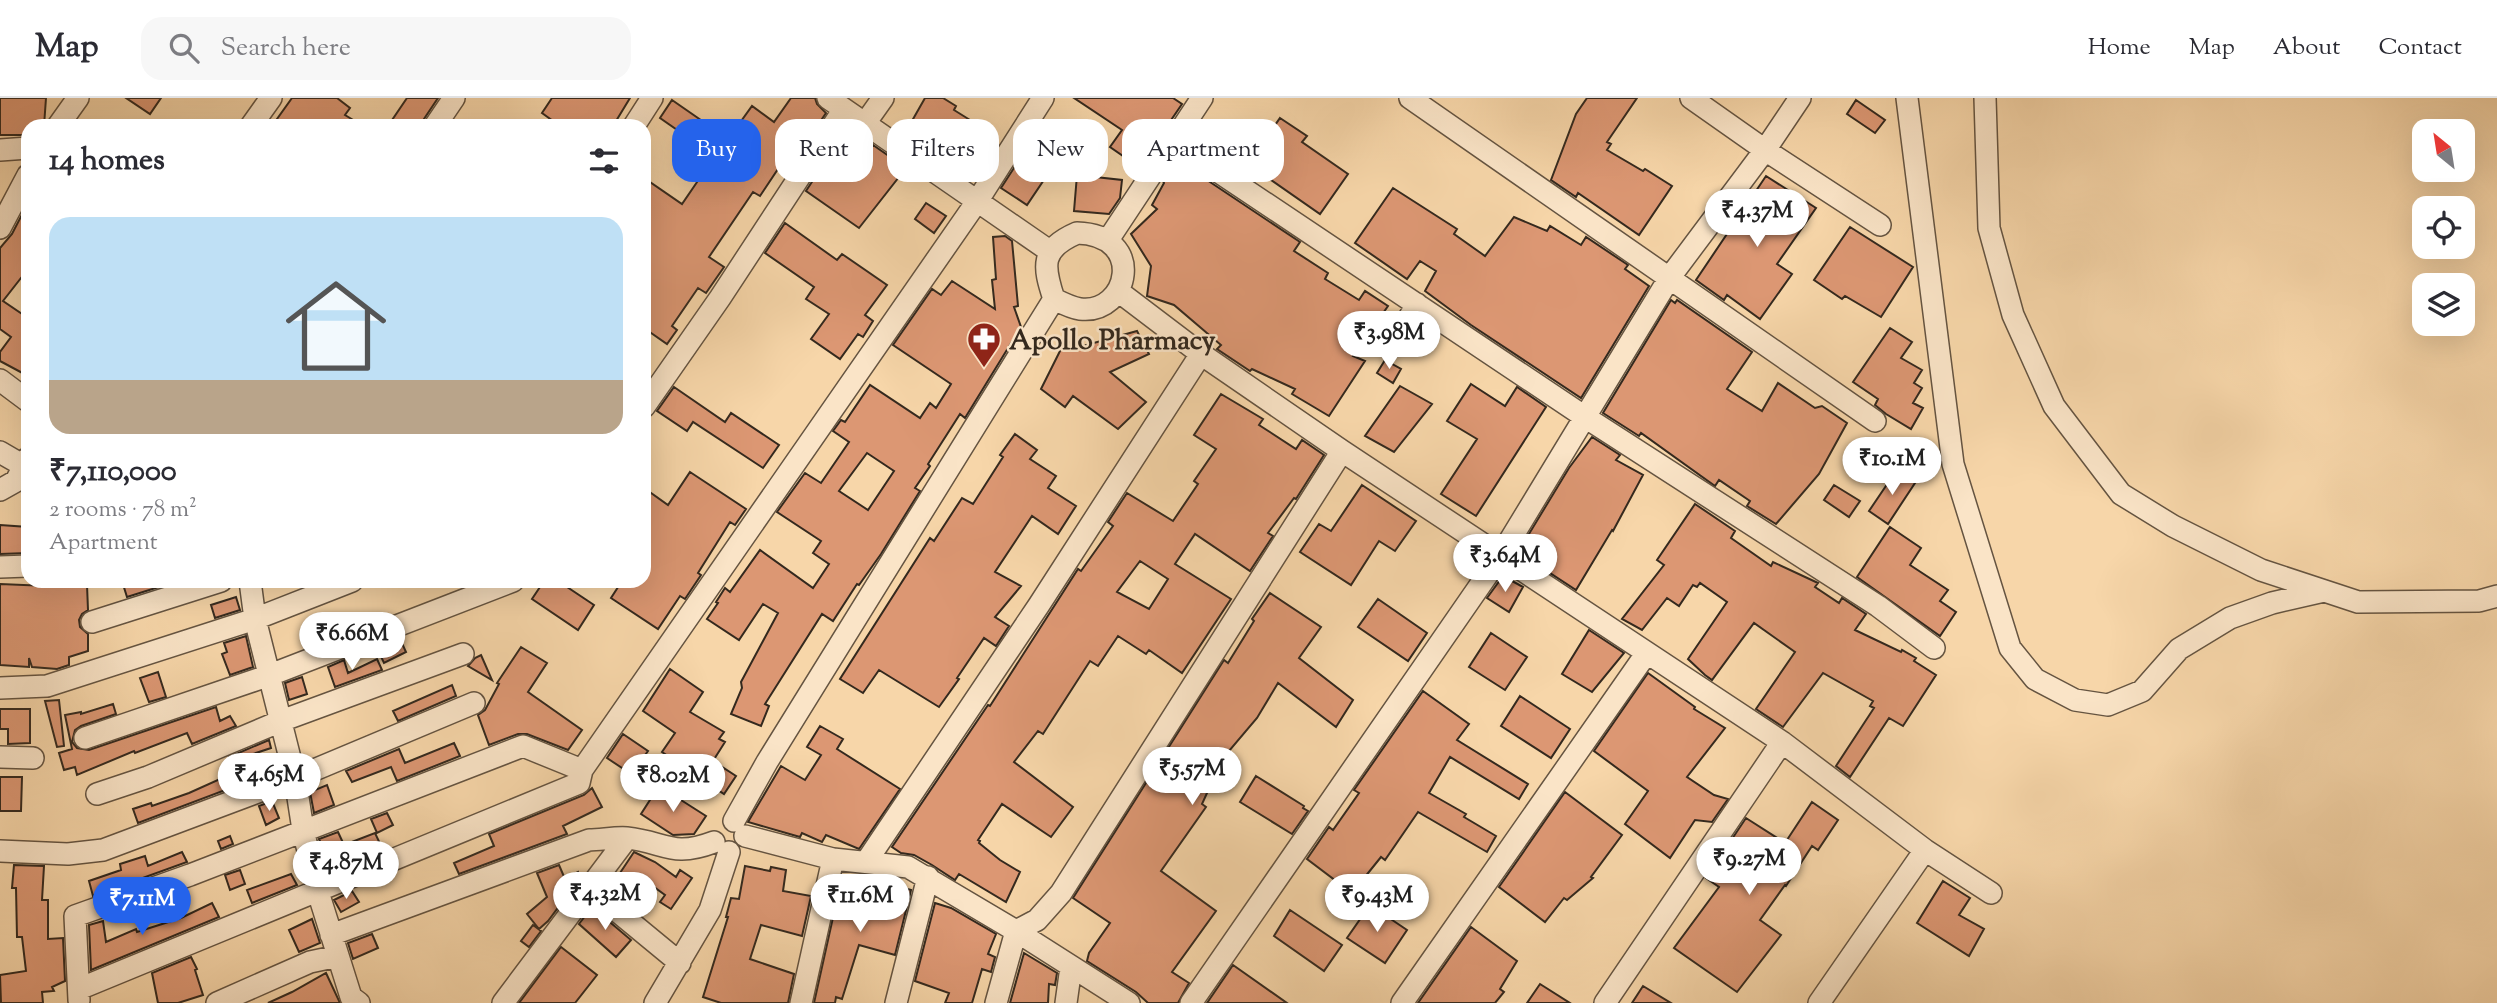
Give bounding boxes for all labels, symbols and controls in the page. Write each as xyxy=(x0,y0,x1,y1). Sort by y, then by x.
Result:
search box xyxy=(141,17,631,80)
text: Map xyxy=(35,24,99,72)
icon: search xyxy=(165,29,203,67)
text: Search here xyxy=(221,30,351,67)
text: Home xyxy=(2088,31,2151,65)
text: Map xyxy=(2189,31,2235,65)
text: About xyxy=(2273,31,2340,65)
text: Contact xyxy=(2378,31,2462,65)
chip: Buy xyxy=(672,119,761,182)
chip: Rent xyxy=(775,119,873,182)
chip: Filters xyxy=(887,119,999,182)
chip: New xyxy=(1013,119,1108,182)
chip: Apartment xyxy=(1122,119,1284,182)
north arrow xyxy=(2412,119,2474,182)
map controls xyxy=(2412,119,2475,336)
text: 14 homes xyxy=(49,140,165,183)
icon: filters xyxy=(585,142,623,180)
pin: ₹4.37M xyxy=(1700,190,1814,249)
text: ₹4.37M xyxy=(1721,195,1793,228)
button: locate xyxy=(2412,196,2475,259)
icon: home xyxy=(273,263,399,389)
button: layers xyxy=(2412,273,2475,336)
pin: ₹3.98M xyxy=(1332,312,1446,371)
text: ₹3.98M xyxy=(1353,317,1425,350)
pharmacy icon: Apollo Pharmacy xyxy=(965,320,1003,369)
place label: Apollo Pharmacy xyxy=(1009,322,1216,362)
pin: ₹10.1M xyxy=(1835,438,1949,497)
text: ₹10.1M xyxy=(1858,443,1926,476)
text: ₹7,110,000 xyxy=(49,451,177,494)
text: 2 rooms · 78 m² xyxy=(49,494,197,527)
text: Apartment xyxy=(49,527,158,560)
pin: ₹3.64M xyxy=(1448,534,1562,594)
text: ₹3.64M xyxy=(1469,540,1541,573)
pin: ₹6.66M xyxy=(295,612,409,672)
text: ₹6.66M xyxy=(315,618,389,651)
pin: ₹5.57M xyxy=(1135,748,1249,807)
text: ₹5.57M xyxy=(1159,753,1226,786)
pin: ₹4.65M xyxy=(212,754,326,813)
pin: ₹8.02M xyxy=(616,754,730,814)
text: ₹4.65M xyxy=(234,759,304,792)
text: ₹8.02M xyxy=(636,760,710,793)
pin: ₹9.27M xyxy=(1692,838,1806,897)
pin: ₹4.87M xyxy=(289,842,403,901)
text: ₹9.27M xyxy=(1712,843,1786,876)
text: ₹4.87M xyxy=(309,847,383,880)
pin: ₹4.32M xyxy=(548,872,662,932)
pin: ₹11.6M xyxy=(803,874,917,934)
pin: ₹9.43M xyxy=(1320,874,1434,934)
pin: ₹7.11M xyxy=(85,878,199,937)
text: ₹4.32M xyxy=(569,878,641,911)
text: ₹11.6M xyxy=(827,880,893,913)
text: ₹9.43M xyxy=(1341,880,1413,913)
text: ₹7.11M xyxy=(109,883,175,916)

